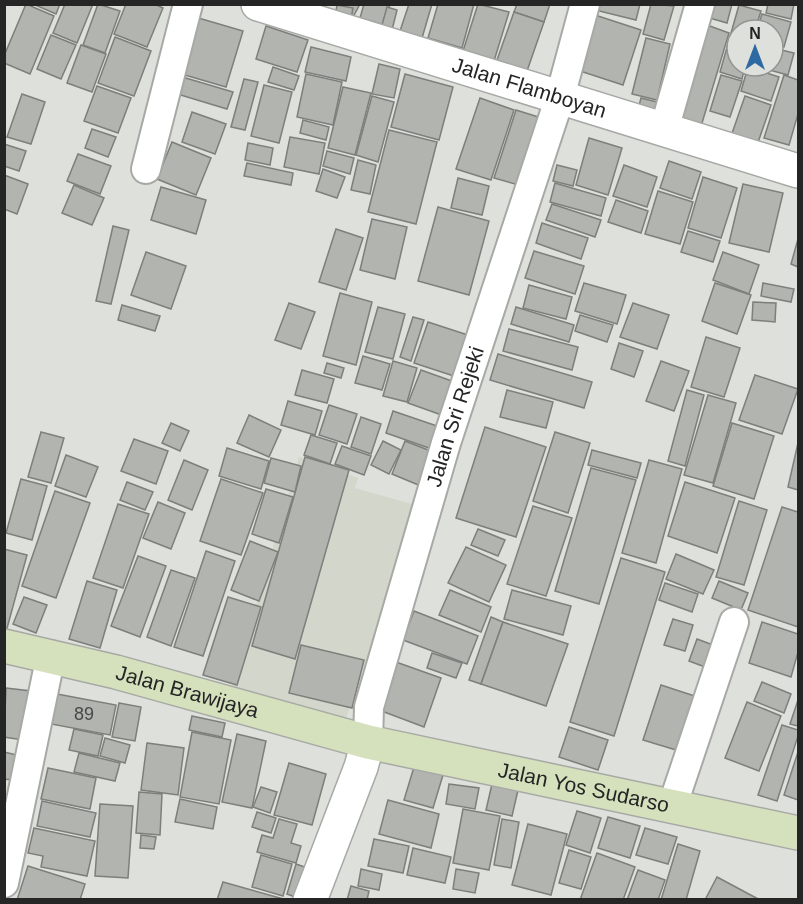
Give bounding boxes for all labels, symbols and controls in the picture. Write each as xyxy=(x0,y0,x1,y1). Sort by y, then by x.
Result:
north arrow xyxy=(725,18,785,78)
text: N xyxy=(749,25,761,42)
street label: Jalan Flamboyan xyxy=(450,53,609,122)
street label: Jalan Sri Rejeki xyxy=(422,343,488,489)
street label: Jalan Brawijaya xyxy=(113,661,262,722)
house number: 89 xyxy=(74,704,94,724)
street label: Jalan Yos Sudarso xyxy=(496,758,671,816)

